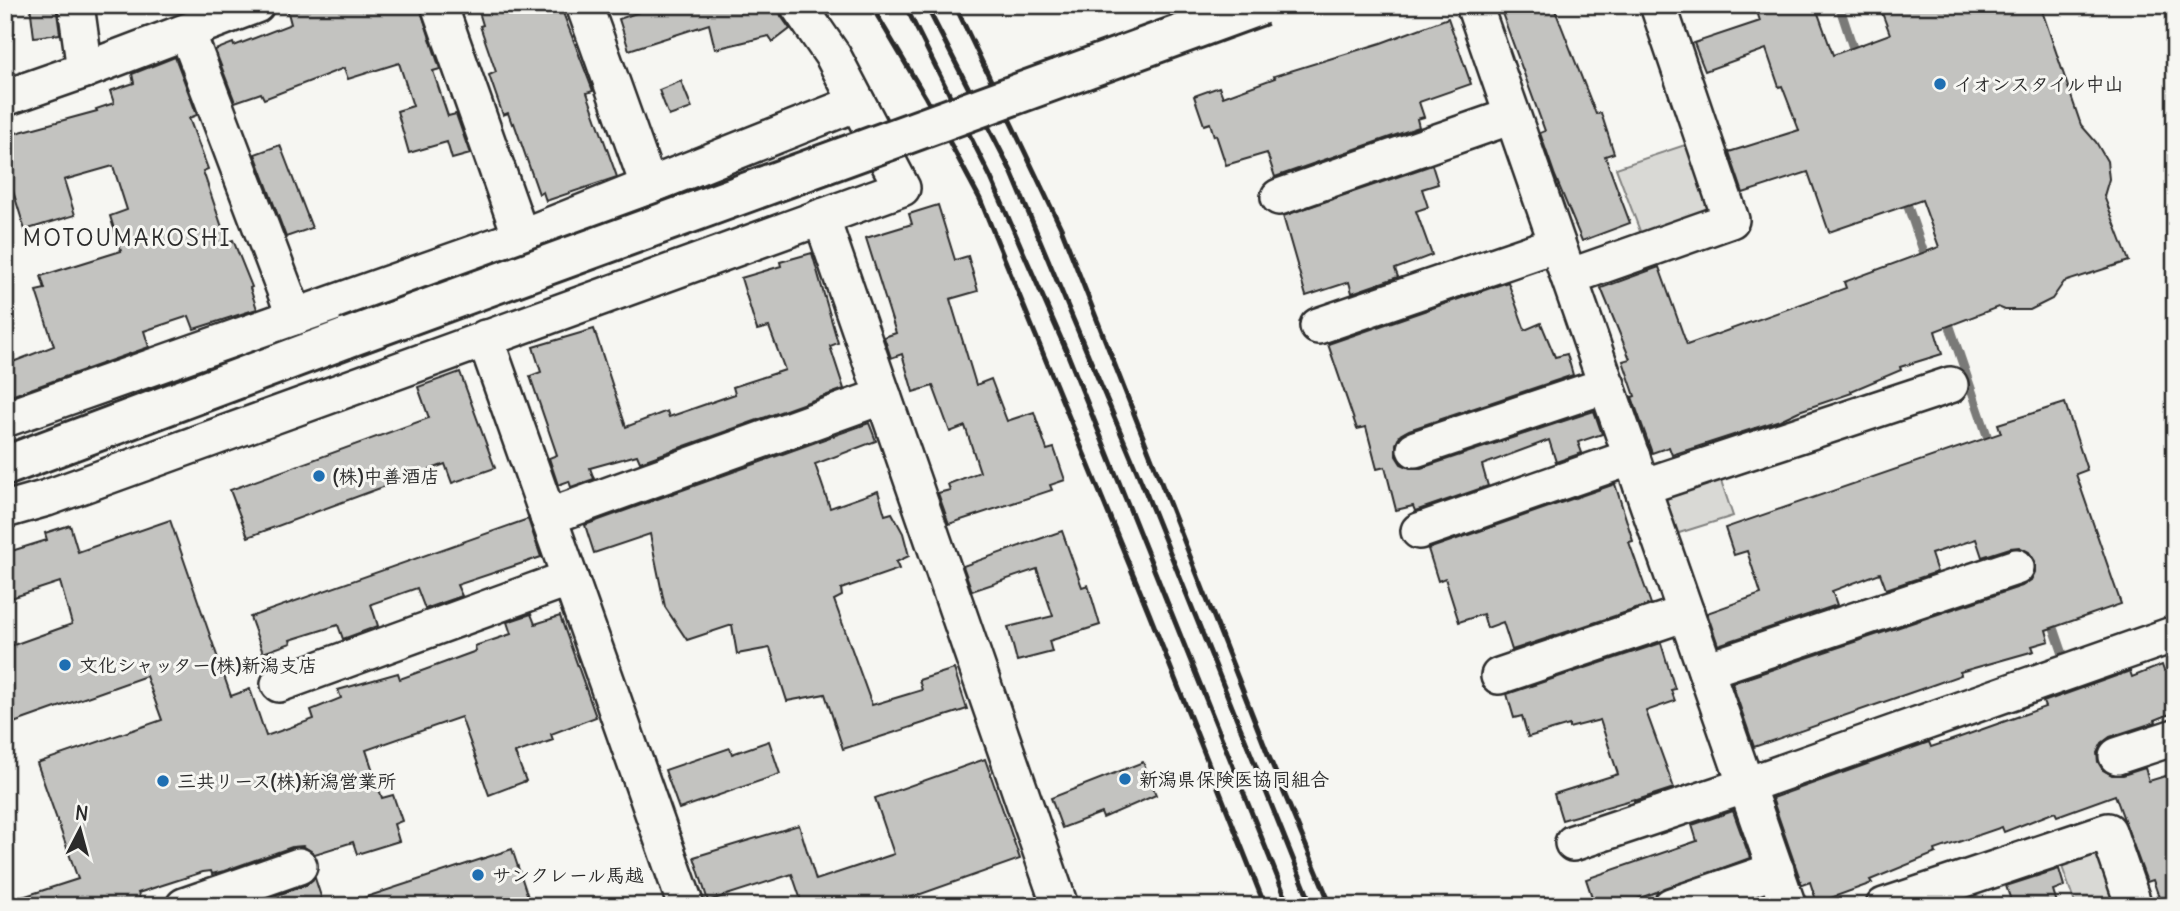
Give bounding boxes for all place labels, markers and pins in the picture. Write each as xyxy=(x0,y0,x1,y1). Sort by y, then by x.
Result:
place label: イオンスタイル中山 xyxy=(1954,72,2123,96)
marker: イオンスタイル中山 xyxy=(1932,76,1948,92)
place label: (株)中善酒店 xyxy=(333,464,440,488)
marker: (株)中善酒店 xyxy=(311,468,327,484)
place label: 文化シャッター(株)新潟支店 xyxy=(79,653,317,677)
marker: 文化シャッター(株)新潟支店 xyxy=(57,657,73,673)
place label: 新潟県保険医協同組合 xyxy=(1139,767,1329,791)
place label: 三共リース(株)新潟営業所 xyxy=(177,769,396,793)
marker: 新潟県保険医協同組合 xyxy=(1117,771,1133,787)
marker: 三共リース(株)新潟営業所 xyxy=(155,773,171,789)
place label: サンクレール馬越 xyxy=(492,863,644,887)
marker: サンクレール馬越 xyxy=(470,867,486,883)

